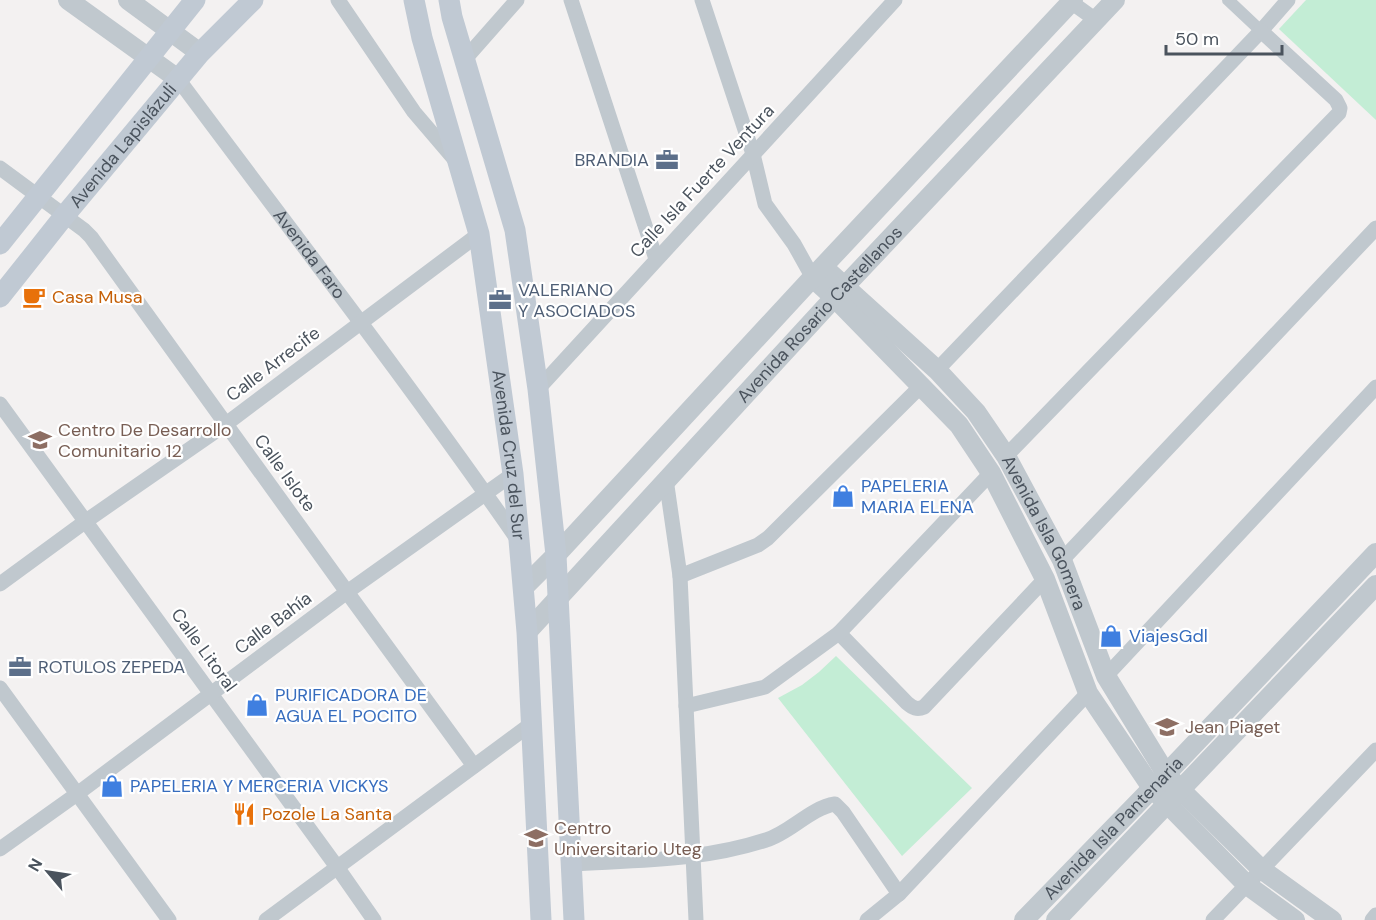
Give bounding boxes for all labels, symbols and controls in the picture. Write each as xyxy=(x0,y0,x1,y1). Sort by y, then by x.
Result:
scale bar xyxy=(1166,18,1282,56)
text: 50 m xyxy=(1175,27,1219,51)
street label: Avenida Lapislázuli xyxy=(64,78,182,213)
street label: Calle Isla Fuerte Ventura xyxy=(625,99,779,263)
office icon: BRANDIA xyxy=(654,147,680,173)
place label: BRANDIA xyxy=(575,148,649,172)
street label: Avenida Faro xyxy=(268,204,351,304)
street label: Avenida Rosario Castellanos xyxy=(732,221,908,408)
place label: VALERIANO Y ASOCIADOS xyxy=(518,278,635,323)
cafe icon: Casa Musa xyxy=(21,284,47,310)
place label: Casa Musa xyxy=(52,285,143,309)
office icon: VALERIANO Y ASOCIADOS xyxy=(487,287,513,313)
street label: Calle Arrecife xyxy=(221,321,325,407)
street label: Avenida Cruz del Sur xyxy=(486,368,531,542)
place label: Centro De Desarrollo Comunitario 12 xyxy=(58,418,231,463)
school or university icon: Centro De Desarrollo Comunitario 12 xyxy=(27,427,53,453)
street label: Calle Islote xyxy=(249,429,321,517)
street label: Avenida Isla Gomera xyxy=(996,451,1092,613)
place label: PAPELERIA MARIA ELENA xyxy=(861,474,974,519)
shop icon: PAPELERIA MARIA ELENA xyxy=(830,483,856,509)
street label: Calle Bahía xyxy=(230,586,316,660)
street label: Calle Litoral xyxy=(166,604,242,696)
shop icon: ViajesGdl xyxy=(1098,623,1124,649)
place label: ViajesGdl xyxy=(1129,624,1208,648)
office icon: ROTULOS ZEPEDA xyxy=(7,654,33,680)
place label: ROTULOS ZEPEDA xyxy=(38,655,185,679)
place label: PURIFICADORA DE AGUA EL POCITO xyxy=(275,683,427,728)
shop icon: PURIFICADORA DE AGUA EL POCITO xyxy=(244,692,270,718)
school or university icon: Jean Piaget xyxy=(1154,714,1180,740)
place label: Jean Piaget xyxy=(1185,715,1280,739)
street label: Avenida Isla Pantenaria xyxy=(1038,751,1188,905)
shop icon: PAPELERIA Y MERCERIA VICKYS xyxy=(99,773,125,799)
place label: PAPELERIA Y MERCERIA VICKYS xyxy=(130,774,389,798)
restaurant icon: Pozole La Santa xyxy=(231,801,257,827)
place label: Pozole La Santa xyxy=(262,802,392,826)
place label: Centro Universitario Uteg xyxy=(554,816,702,861)
school or university icon: Centro Universitario Uteg xyxy=(523,825,549,851)
north arrow xyxy=(18,842,78,902)
text: N xyxy=(23,855,47,875)

